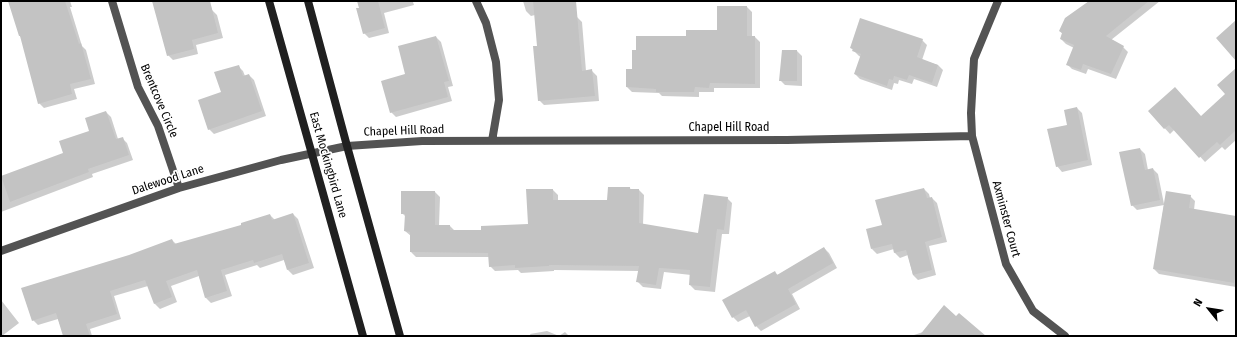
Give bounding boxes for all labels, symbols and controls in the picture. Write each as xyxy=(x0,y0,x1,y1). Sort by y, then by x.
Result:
street label: Brentcove Circle xyxy=(137,62,181,140)
street label: East Mockingbird Lane xyxy=(306,110,350,220)
street label: Chapel Hill Road xyxy=(689,121,769,135)
street label: Chapel Hill Road xyxy=(363,122,445,140)
street label: Dalewood Lane xyxy=(130,162,206,198)
street label: Axminster Court xyxy=(989,179,1023,259)
north arrow xyxy=(1189,289,1229,329)
text: N xyxy=(1191,297,1205,309)

